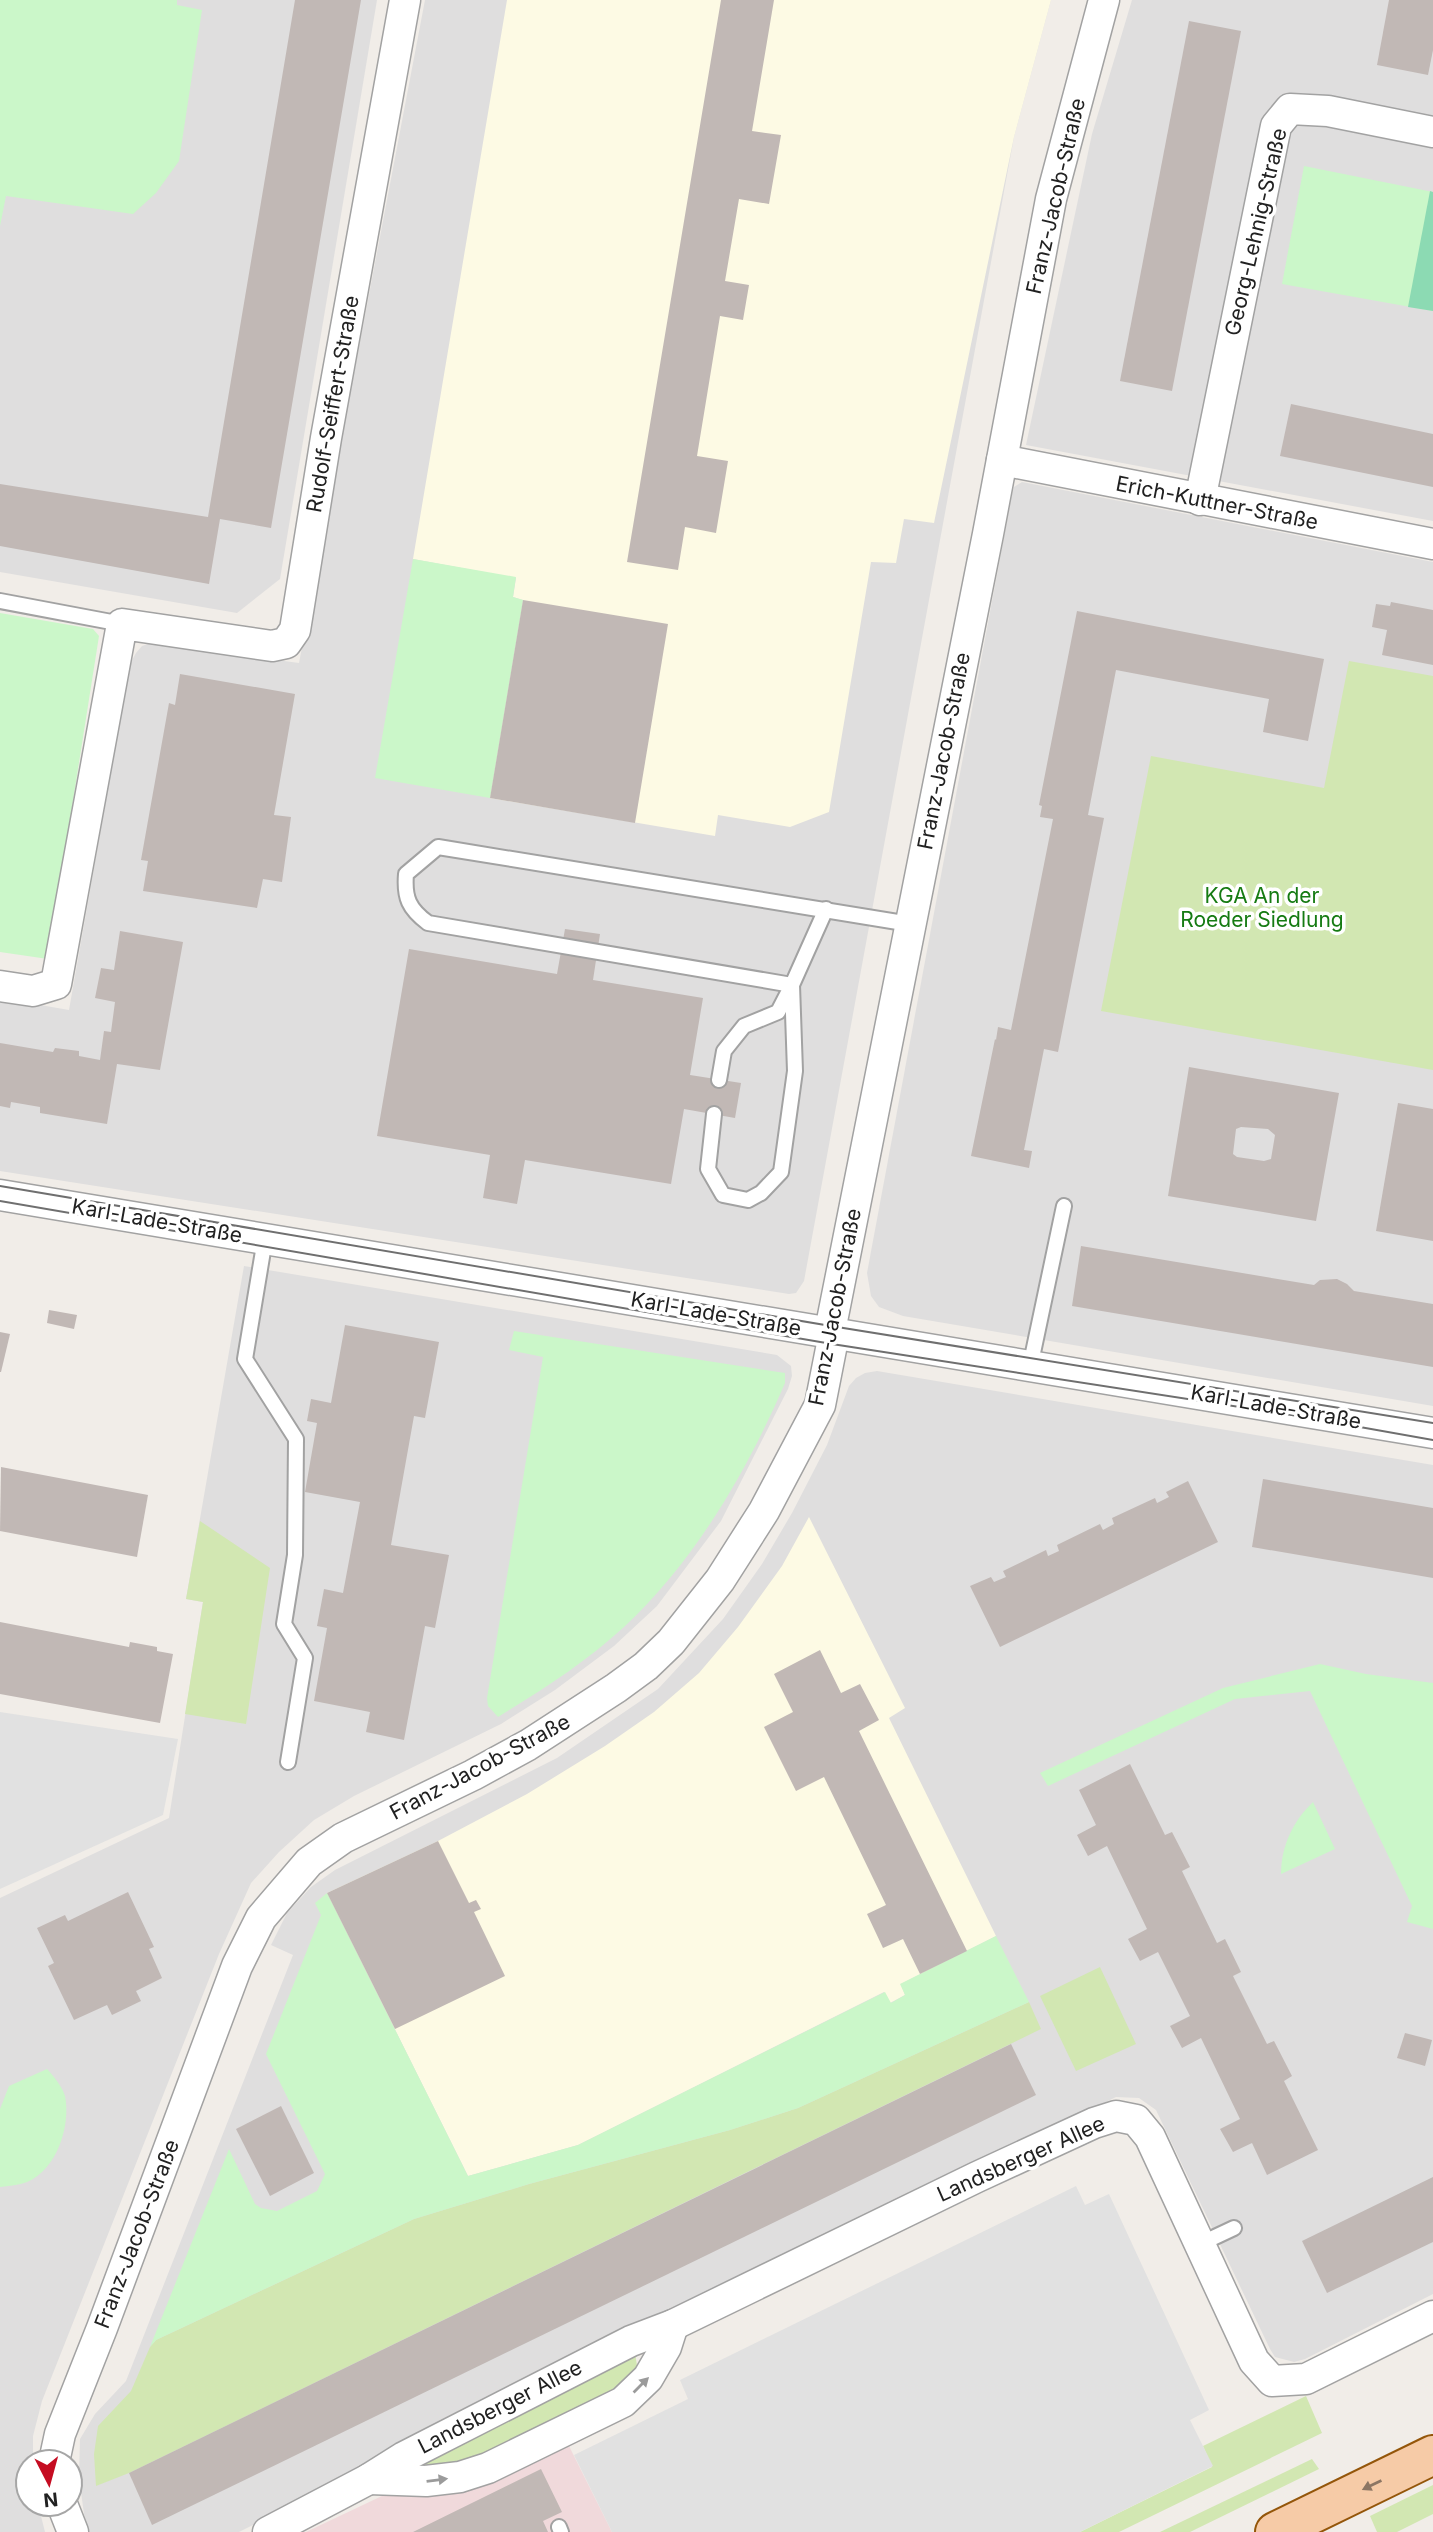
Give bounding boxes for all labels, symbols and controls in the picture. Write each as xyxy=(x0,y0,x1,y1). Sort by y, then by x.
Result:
street label: Franz-Jacob-Straße xyxy=(1021,95,1090,296)
street label: Georg-Lehnig-Straße xyxy=(1219,126,1292,338)
street label: Rudolf-Seiffert-Straße xyxy=(301,293,364,514)
street label: Erich-Kuttner-Straße xyxy=(1114,471,1320,534)
street label: Franz-Jacob-Straße xyxy=(912,650,975,852)
park label: KGA An der Roeder Siedlung xyxy=(1180,883,1344,932)
street label: Karl-Lade-Straße xyxy=(70,1193,244,1248)
street label: Franz-Jacob-Straße xyxy=(803,1206,866,1408)
street label: Karl-Lade-Straße xyxy=(629,1286,803,1341)
street label: Karl-Lade-Straße xyxy=(1189,1379,1363,1434)
street label: Franz-Jacob-Straße xyxy=(385,1709,574,1825)
street label: Landsberger Allee xyxy=(933,2110,1108,2207)
street label: Franz-Jacob-Straße xyxy=(89,2136,184,2332)
street label: Landsberger Allee xyxy=(414,2354,586,2459)
one-way arrow xyxy=(632,2376,649,2393)
north arrow xyxy=(14,2448,84,2518)
one-way arrow xyxy=(426,2474,448,2485)
one-way arrow xyxy=(1362,2479,1382,2490)
text: N xyxy=(42,2487,59,2512)

